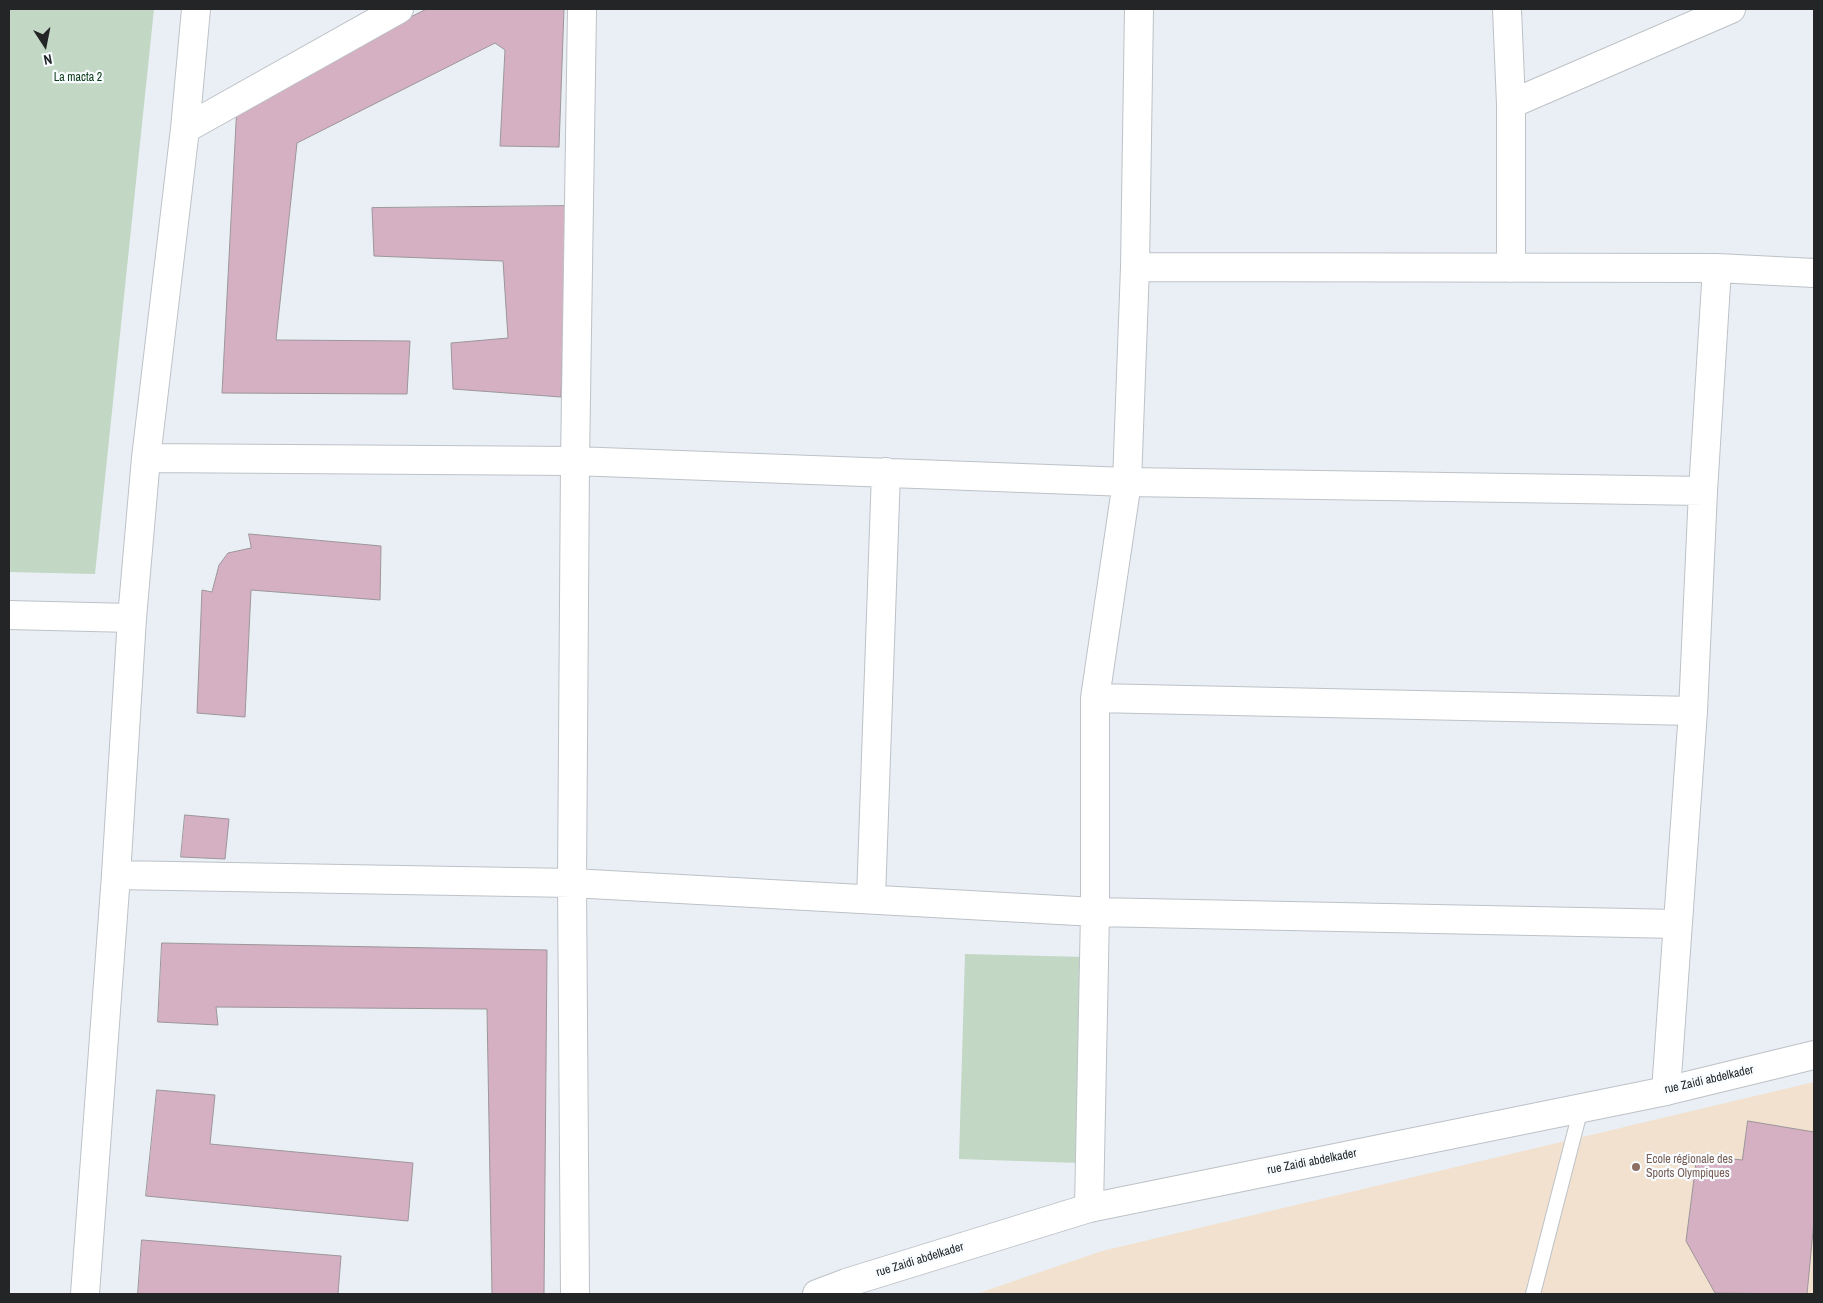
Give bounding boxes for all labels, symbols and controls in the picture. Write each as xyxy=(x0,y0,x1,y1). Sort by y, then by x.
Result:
north arrow xyxy=(20,20,70,70)
text: N xyxy=(42,50,54,69)
park label: La macta 2 xyxy=(54,71,102,85)
street label: rue Zaidi abdelkader xyxy=(1663,1063,1755,1097)
street label: rue Zaidi abdelkader xyxy=(1266,1146,1358,1178)
place label: Ecole régionale des Sports Olympiques xyxy=(1646,1153,1733,1181)
marker: Ecole régionale des Sports Olympiques xyxy=(1630,1161,1642,1173)
street label: rue Zaidi abdelkader xyxy=(874,1240,966,1280)

